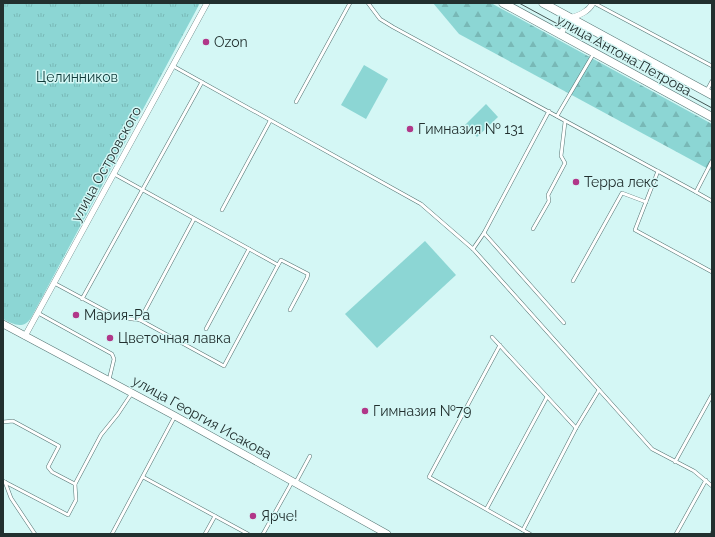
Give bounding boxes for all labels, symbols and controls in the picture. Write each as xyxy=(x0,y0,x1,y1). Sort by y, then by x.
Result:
street label: улица Антона Петрова xyxy=(554,11,694,99)
place label: Ozon xyxy=(214,34,248,50)
marker: Ozon xyxy=(201,37,211,47)
park label: Целинников xyxy=(36,69,118,85)
street label: улица Островского xyxy=(68,104,144,224)
place label: Гимназия № 131 xyxy=(418,121,524,137)
marker: Гимназия № 131 xyxy=(405,124,415,134)
place label: Терра лекс xyxy=(584,174,659,190)
marker: Терра лекс xyxy=(571,177,581,187)
place label: Мария-Ра xyxy=(84,307,150,323)
marker: Мария-Ра xyxy=(71,310,81,320)
place label: Цветочная лавка xyxy=(118,330,231,346)
marker: Цветочная лавка xyxy=(105,333,115,343)
street label: улица Георгия Исакова xyxy=(130,372,274,462)
place label: Гимназия №79 xyxy=(373,403,471,419)
marker: Гимназия №79 xyxy=(360,406,370,416)
place label: Ярче! xyxy=(261,508,298,524)
marker: Ярче! xyxy=(248,511,258,521)

